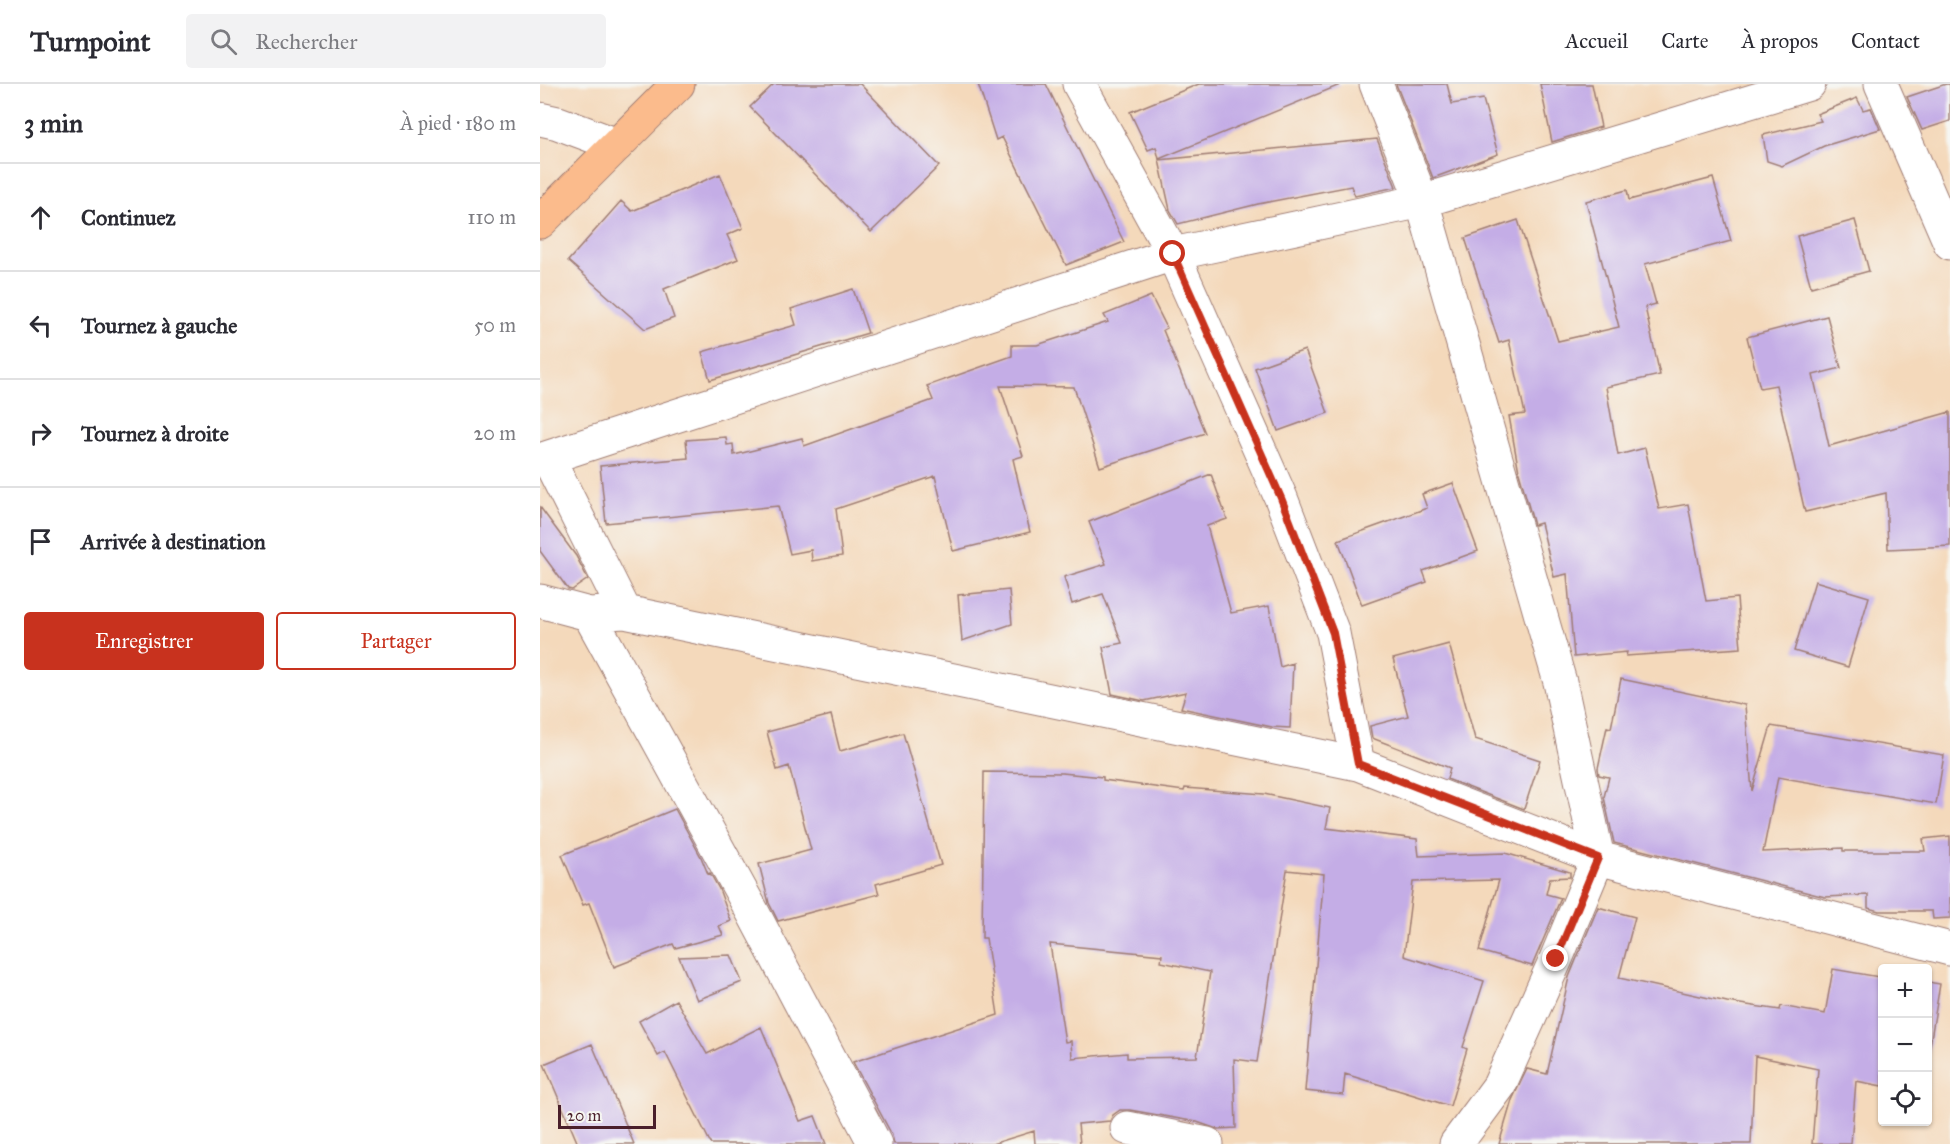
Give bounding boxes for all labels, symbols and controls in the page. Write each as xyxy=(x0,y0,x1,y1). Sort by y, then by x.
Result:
search box xyxy=(186,14,606,68)
text: Turnpoint xyxy=(30,24,150,59)
icon: search xyxy=(207,25,240,58)
text: Rechercher xyxy=(255,28,357,55)
text: Accueil xyxy=(1565,28,1628,54)
text: Carte xyxy=(1661,28,1709,54)
text: À propos xyxy=(1742,28,1818,54)
text: Contact xyxy=(1851,28,1920,54)
text: 3 min xyxy=(24,107,83,139)
text: À pied · 180 m xyxy=(400,111,516,135)
icon: ahead xyxy=(24,201,57,234)
text: Continuez xyxy=(81,204,176,231)
text: 110 m xyxy=(468,205,516,229)
route start xyxy=(1159,240,1185,266)
icon: left xyxy=(24,309,57,342)
text: Tournez à gauche xyxy=(81,312,237,339)
text: 50 m xyxy=(474,313,516,337)
icon: right xyxy=(24,417,57,450)
text: Tournez à droite xyxy=(81,420,229,447)
text: 20 m xyxy=(473,421,516,445)
icon: arrive xyxy=(24,525,57,558)
text: Arrivée à destination xyxy=(81,528,266,555)
button: Enregistrer xyxy=(24,612,264,670)
button: Partager xyxy=(276,612,516,670)
route end xyxy=(1542,945,1568,971)
map controls xyxy=(1878,964,1932,1126)
button: + xyxy=(1878,964,1932,1018)
button: − xyxy=(1878,1018,1932,1072)
button: locate xyxy=(1878,1072,1932,1126)
scale bar xyxy=(558,1102,656,1130)
text: 20 m xyxy=(567,1106,601,1125)

